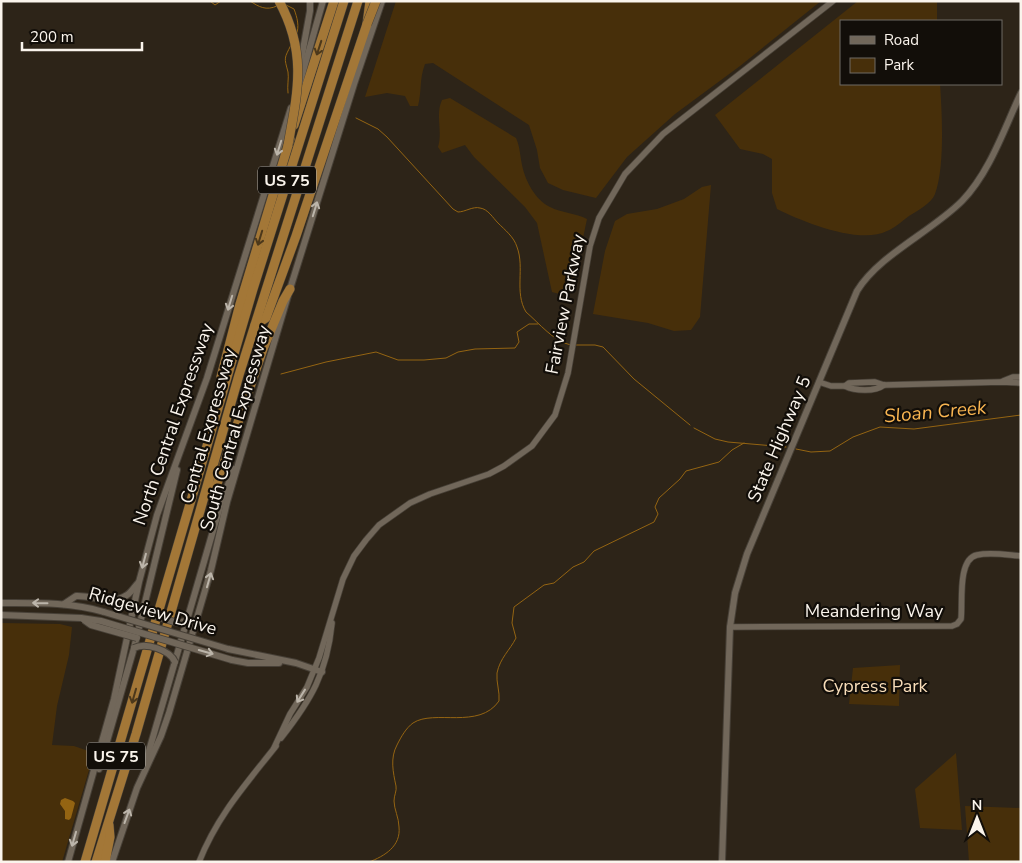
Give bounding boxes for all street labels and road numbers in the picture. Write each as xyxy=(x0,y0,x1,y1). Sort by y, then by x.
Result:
road number: US 75 xyxy=(258,166,316,194)
street label: Fairview Parkway xyxy=(540,231,590,376)
street label: North Central Expressway xyxy=(128,320,218,528)
street label: South Central Expressway xyxy=(194,322,276,534)
street label: Central Expressway xyxy=(175,346,241,506)
street label: State Highway 5 xyxy=(742,372,816,506)
street label: Ridgeview Drive xyxy=(86,581,220,641)
street label: Meandering Way xyxy=(805,599,944,623)
road number: US 75 xyxy=(87,742,145,769)

